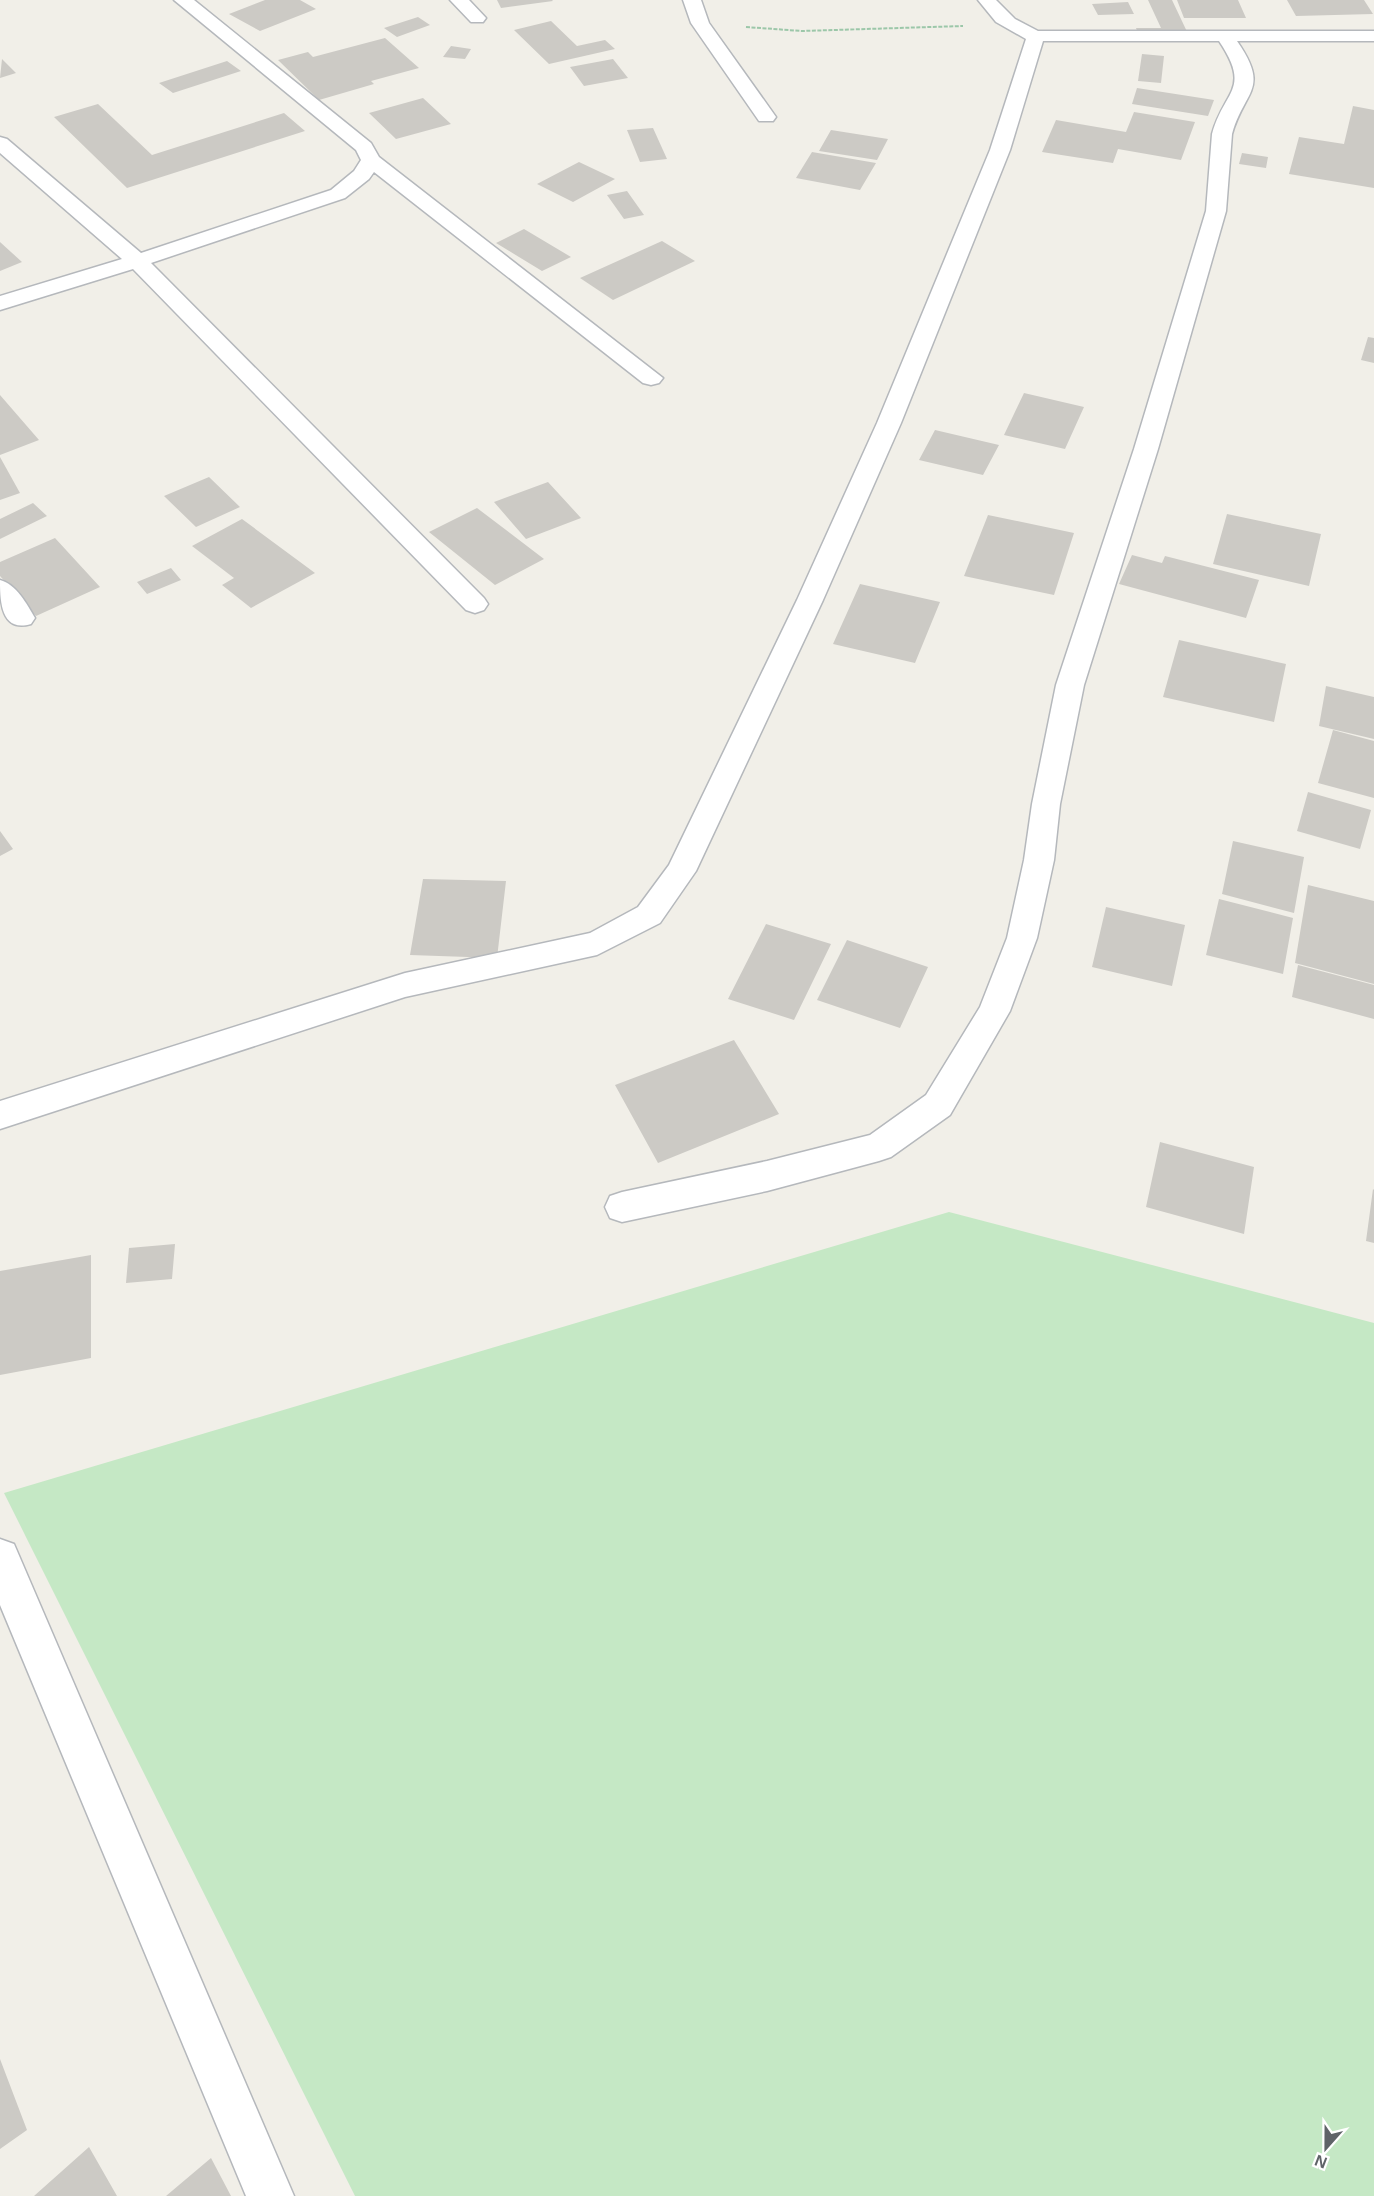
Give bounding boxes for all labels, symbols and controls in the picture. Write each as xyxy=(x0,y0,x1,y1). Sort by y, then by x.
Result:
north arrow xyxy=(1296,2118,1356,2178)
text: N xyxy=(1312,2152,1329,2172)

